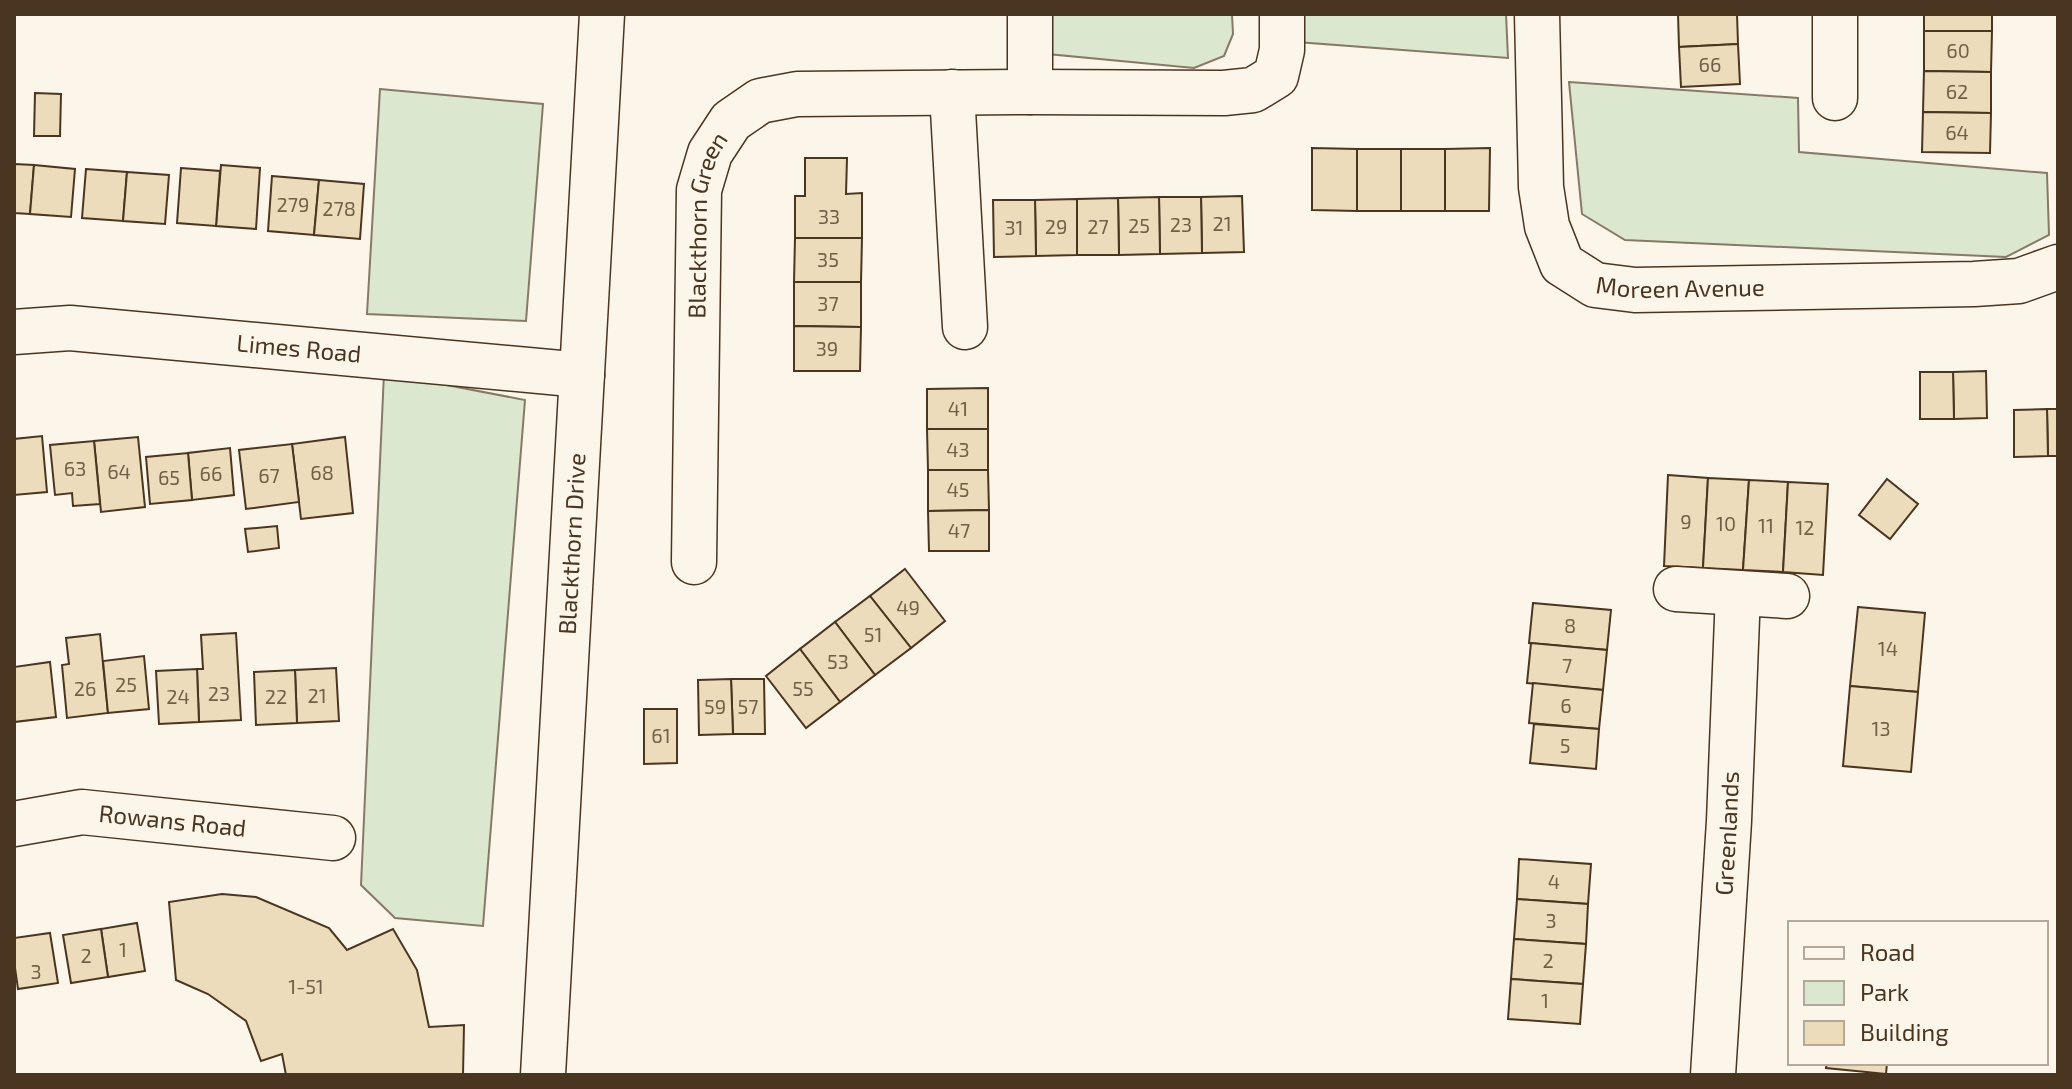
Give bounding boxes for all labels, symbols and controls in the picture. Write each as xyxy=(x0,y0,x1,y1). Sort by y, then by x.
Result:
house number: 60 xyxy=(1946,38,1970,62)
house number: 66 xyxy=(1699,52,1721,76)
house number: 62 xyxy=(1946,79,1968,103)
house number: 64 xyxy=(1945,120,1969,144)
street label: Blackthorn Green xyxy=(681,126,733,319)
house number: 279 xyxy=(277,192,309,216)
house number: 278 xyxy=(322,196,356,220)
house number: 33 xyxy=(818,204,840,228)
house number: 21 xyxy=(1212,211,1232,235)
house number: 23 xyxy=(1170,212,1192,236)
house number: 25 xyxy=(1128,213,1150,237)
house number: 29 xyxy=(1045,214,1067,238)
house number: 27 xyxy=(1087,214,1109,238)
house number: 31 xyxy=(1004,215,1024,239)
house number: 35 xyxy=(817,247,839,271)
street label: Moreen Avenue xyxy=(1594,269,1765,303)
house number: 37 xyxy=(817,291,839,315)
street label: Limes Road xyxy=(235,327,363,368)
house number: 39 xyxy=(816,336,838,360)
house number: 41 xyxy=(948,396,968,420)
house number: 43 xyxy=(946,437,970,461)
street label: Blackthorn Drive xyxy=(552,452,591,635)
house number: 63 xyxy=(64,456,86,480)
house number: 64 xyxy=(107,459,131,483)
house number: 68 xyxy=(310,460,334,484)
house number: 66 xyxy=(200,461,222,485)
house number: 67 xyxy=(258,463,280,487)
house number: 65 xyxy=(158,465,180,489)
house number: 45 xyxy=(946,477,970,501)
house number: 9 xyxy=(1680,509,1692,533)
house number: 10 xyxy=(1716,511,1736,535)
house number: 11 xyxy=(1758,513,1774,537)
house number: 12 xyxy=(1795,515,1815,539)
house number: 47 xyxy=(948,518,970,542)
house number: 49 xyxy=(896,595,920,619)
house number: 8 xyxy=(1564,613,1576,637)
house number: 51 xyxy=(864,622,882,646)
house number: 14 xyxy=(1878,636,1898,660)
house number: 53 xyxy=(827,649,849,673)
house number: 7 xyxy=(1562,653,1572,677)
house number: 25 xyxy=(115,672,137,696)
house number: 26 xyxy=(74,676,96,700)
house number: 55 xyxy=(792,676,814,700)
house number: 23 xyxy=(208,681,230,705)
house number: 21 xyxy=(307,683,327,707)
house number: 24 xyxy=(166,684,190,708)
house number: 22 xyxy=(265,684,287,708)
house number: 6 xyxy=(1560,693,1572,717)
house number: 59 xyxy=(704,694,726,718)
house number: 57 xyxy=(738,694,758,718)
house number: 13 xyxy=(1871,716,1891,740)
house number: 61 xyxy=(651,723,671,747)
house number: 5 xyxy=(1560,733,1570,757)
street label: Greenlands xyxy=(1708,771,1744,896)
street label: Rowans Road xyxy=(98,798,248,842)
house number: 4 xyxy=(1548,869,1560,893)
house number: 3 xyxy=(1545,908,1557,932)
legend xyxy=(1788,921,2048,1065)
house number: 1 xyxy=(119,937,127,961)
text: Road xyxy=(1860,937,1915,966)
house number: 2 xyxy=(80,943,92,967)
house number: 2 xyxy=(1542,948,1554,972)
house number: 3 xyxy=(30,959,42,983)
house number: 1-51 xyxy=(288,974,324,998)
text: Park xyxy=(1860,977,1909,1006)
house number: 1 xyxy=(1541,988,1549,1012)
text: Building xyxy=(1860,1017,1949,1046)

